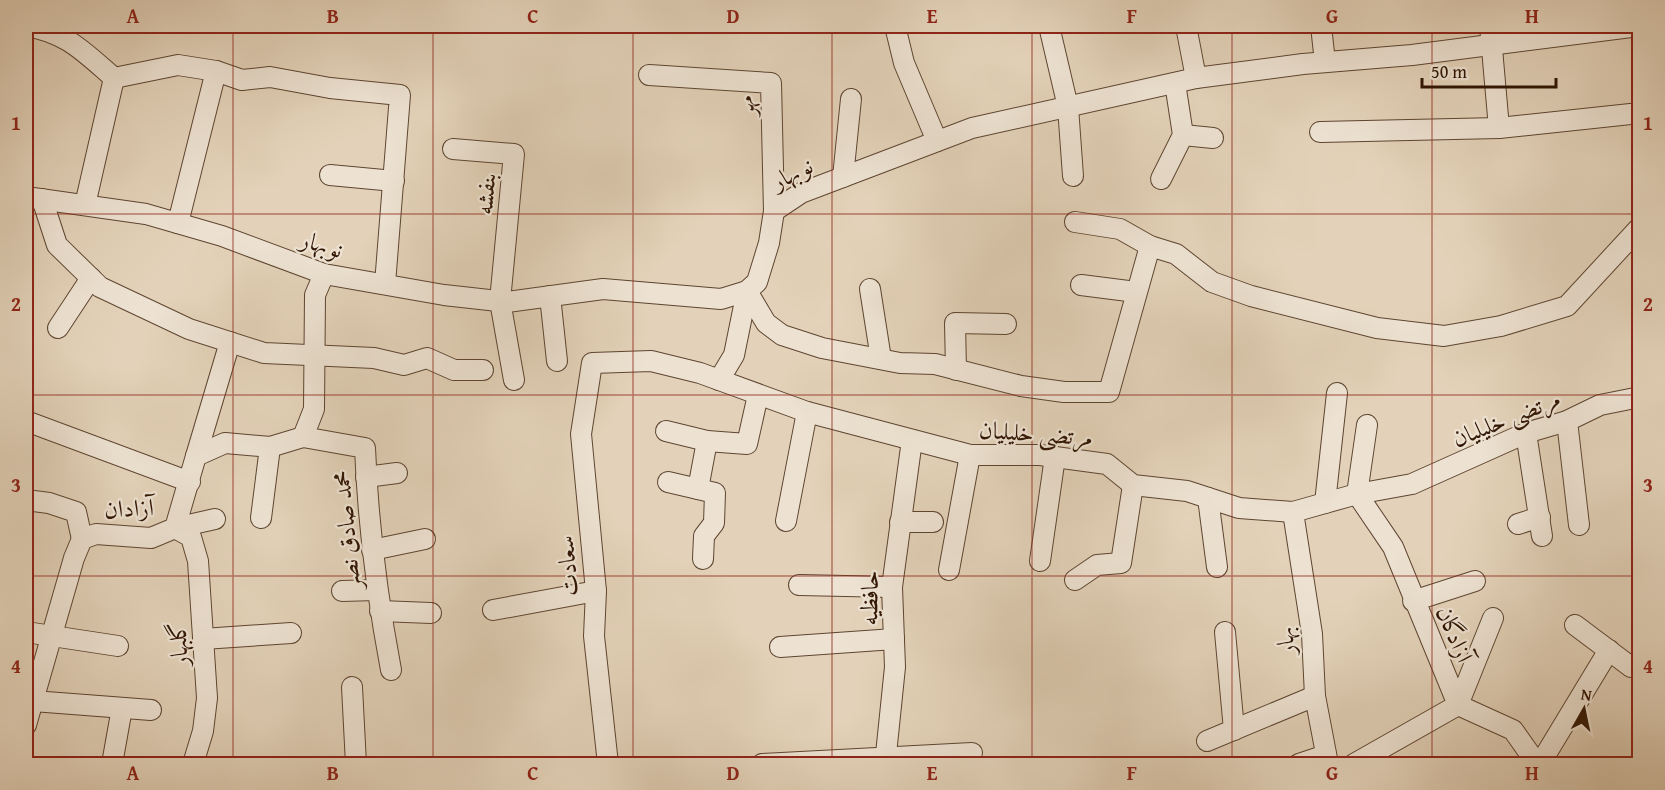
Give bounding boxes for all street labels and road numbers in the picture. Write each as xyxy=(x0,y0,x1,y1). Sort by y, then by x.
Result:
street label: مهر xyxy=(727,95,763,120)
street label: نوبهار xyxy=(763,148,819,199)
street label: بنفشه xyxy=(466,172,504,216)
street label: نوبهار xyxy=(295,220,348,267)
street label: مرتضی خلیلیان xyxy=(1447,380,1565,456)
street label: مرتضی خلیلیان xyxy=(978,412,1094,454)
street label: محمد صادق نصر xyxy=(323,469,369,594)
street label: آزادان xyxy=(103,489,158,527)
street label: سعادت xyxy=(547,534,587,598)
street label: حافظیه xyxy=(851,570,887,626)
street label: آزادگان xyxy=(1427,600,1484,670)
street label: گلبهار xyxy=(159,620,197,670)
street label: بهار xyxy=(1266,626,1304,658)

